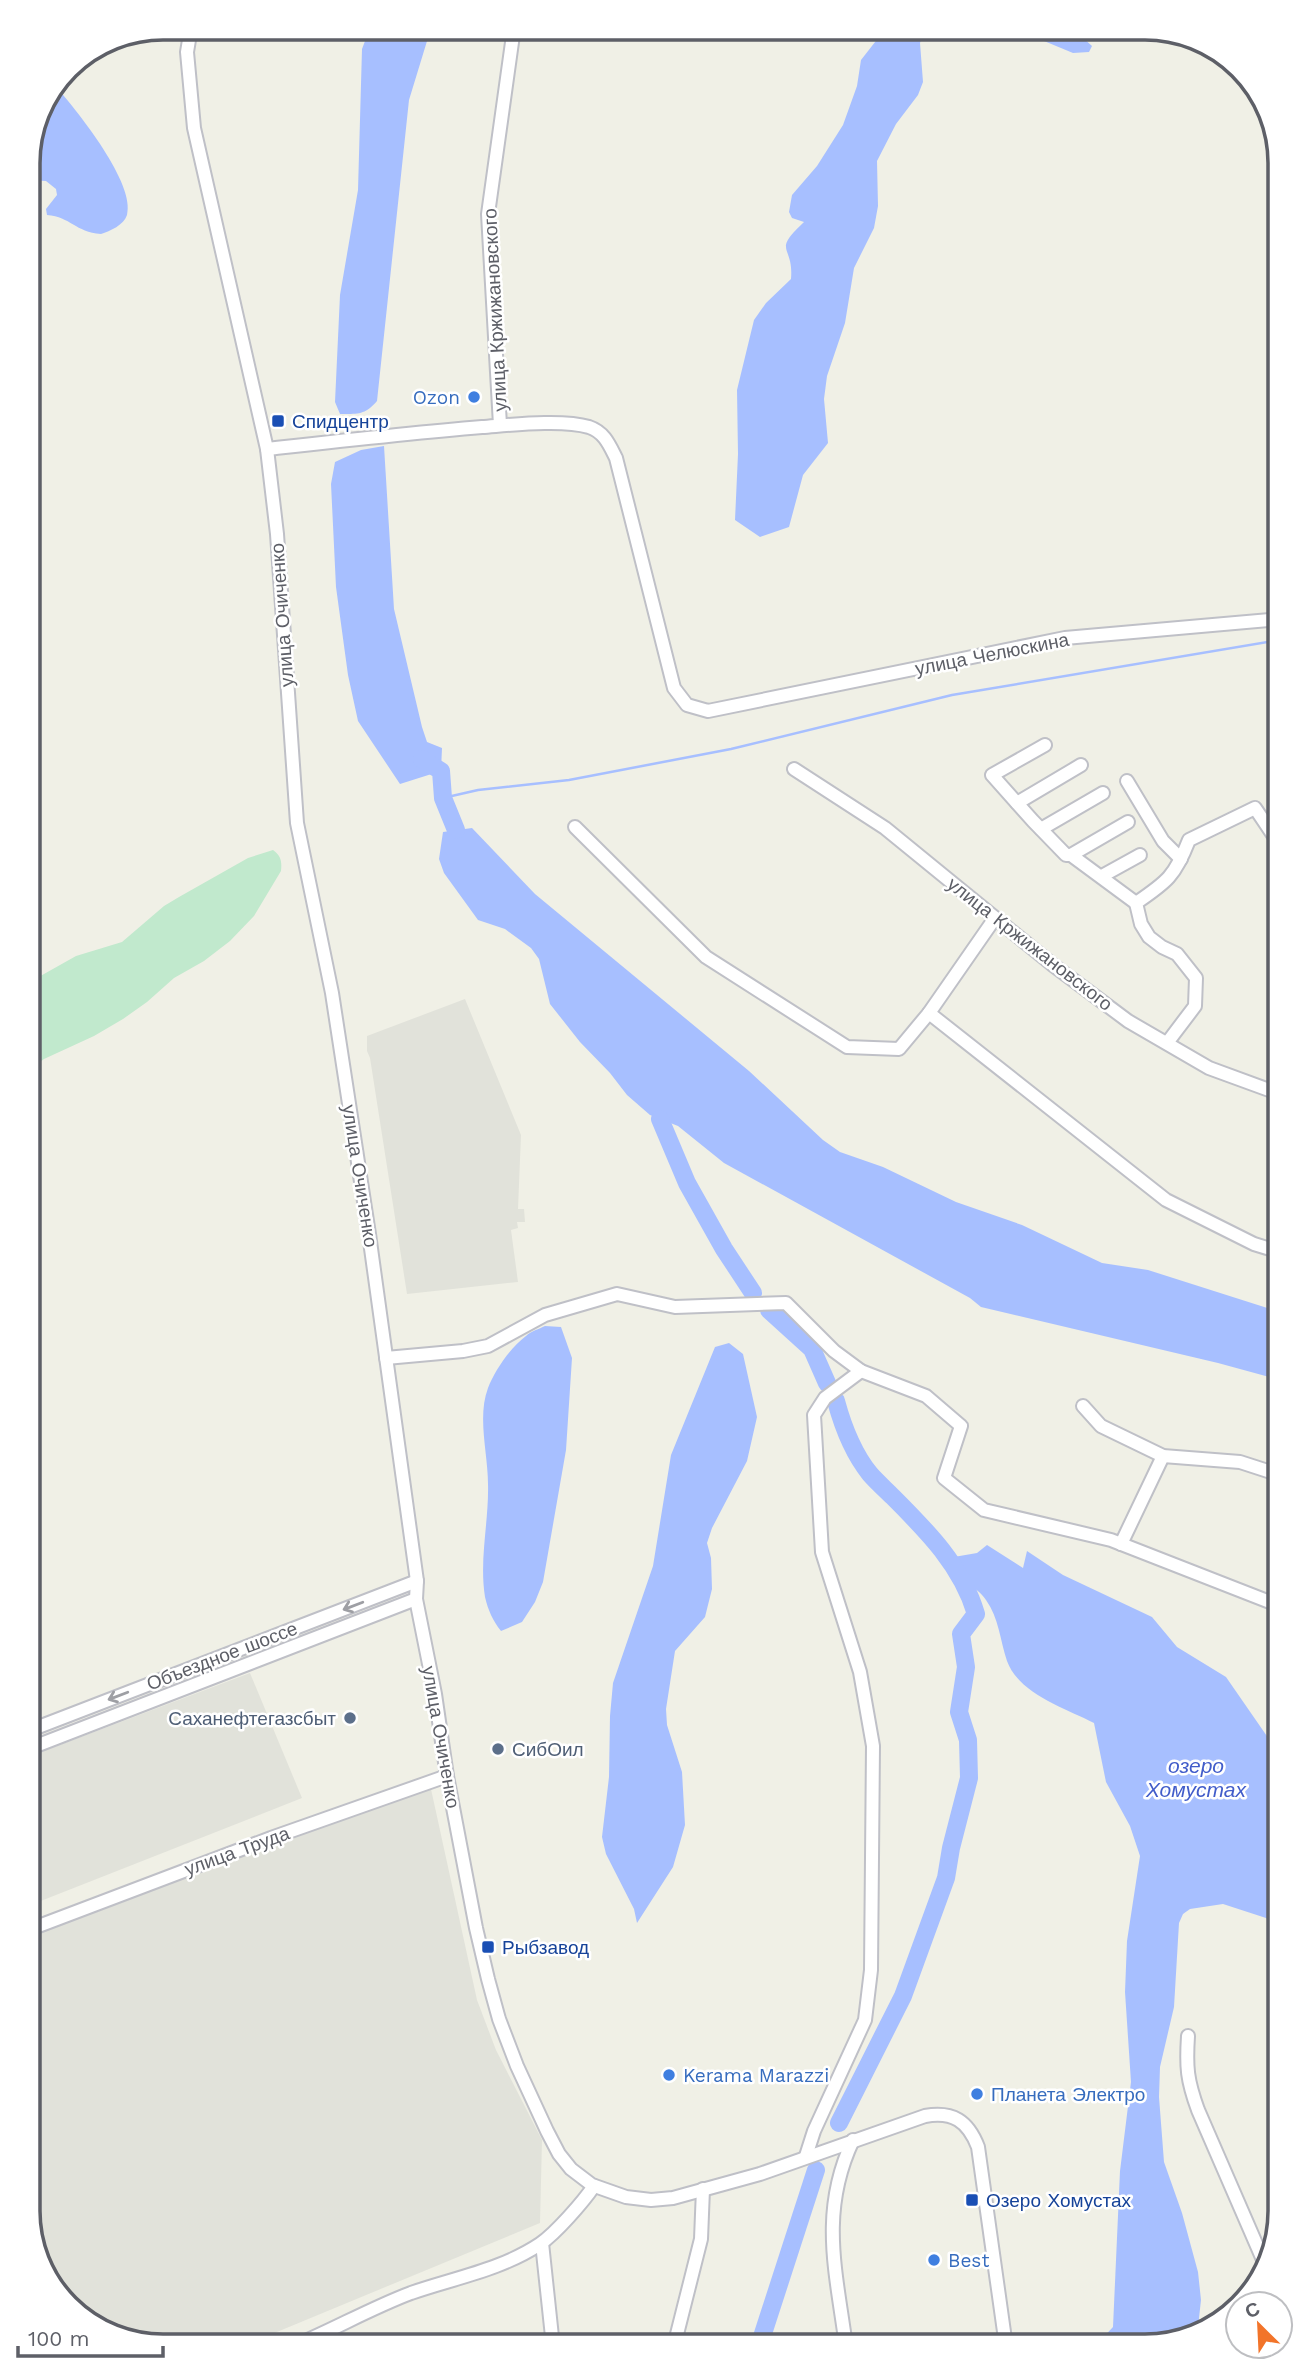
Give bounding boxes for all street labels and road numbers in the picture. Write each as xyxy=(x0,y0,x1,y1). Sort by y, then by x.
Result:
street label: улица Кржижановского xyxy=(478,208,512,412)
street label: улица Очиченко xyxy=(266,542,298,688)
street label: улица Челюскина xyxy=(913,628,1071,680)
street label: улица Кржижановского xyxy=(943,872,1117,1016)
street label: улица Очиченко xyxy=(337,1103,383,1249)
street label: Объездное шоссе xyxy=(143,1617,301,1695)
street label: улица Очиченко xyxy=(417,1664,465,1810)
street label: улица Труда xyxy=(181,1821,293,1881)

